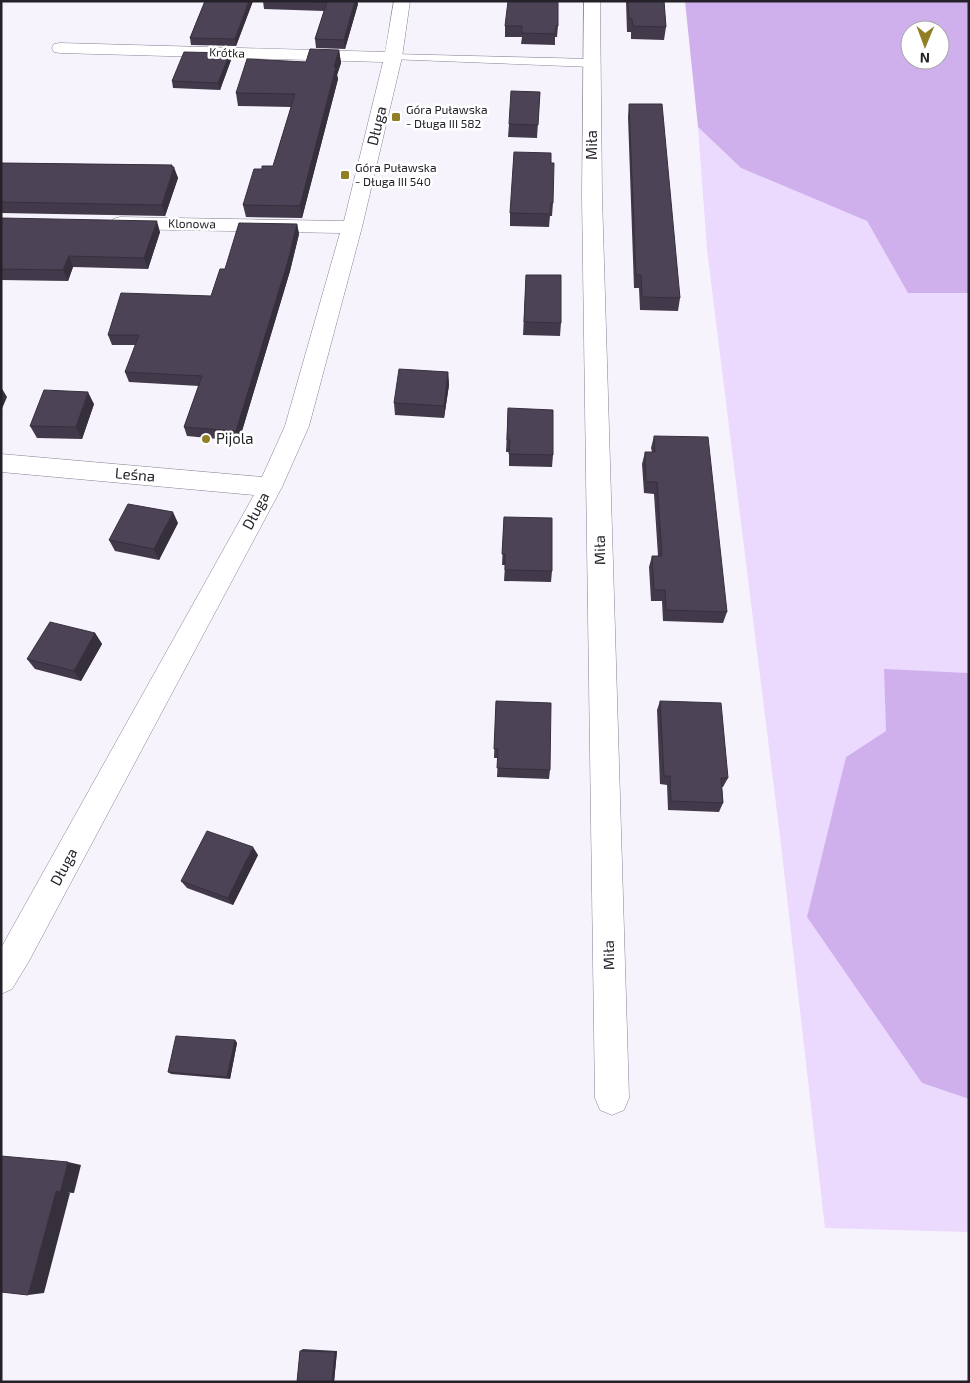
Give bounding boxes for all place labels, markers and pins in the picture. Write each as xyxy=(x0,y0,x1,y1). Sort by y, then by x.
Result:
place label: Góra Puławska - Długa III 582 xyxy=(406,102,488,130)
marker: Góra Puławska - Długa III 582 xyxy=(390,111,402,123)
place label: Góra Puławska - Długa III 540 xyxy=(355,160,437,188)
marker: Góra Puławska - Długa III 540 xyxy=(339,169,351,181)
place label: Pijola xyxy=(216,429,254,448)
marker: Pijola xyxy=(200,433,212,445)

